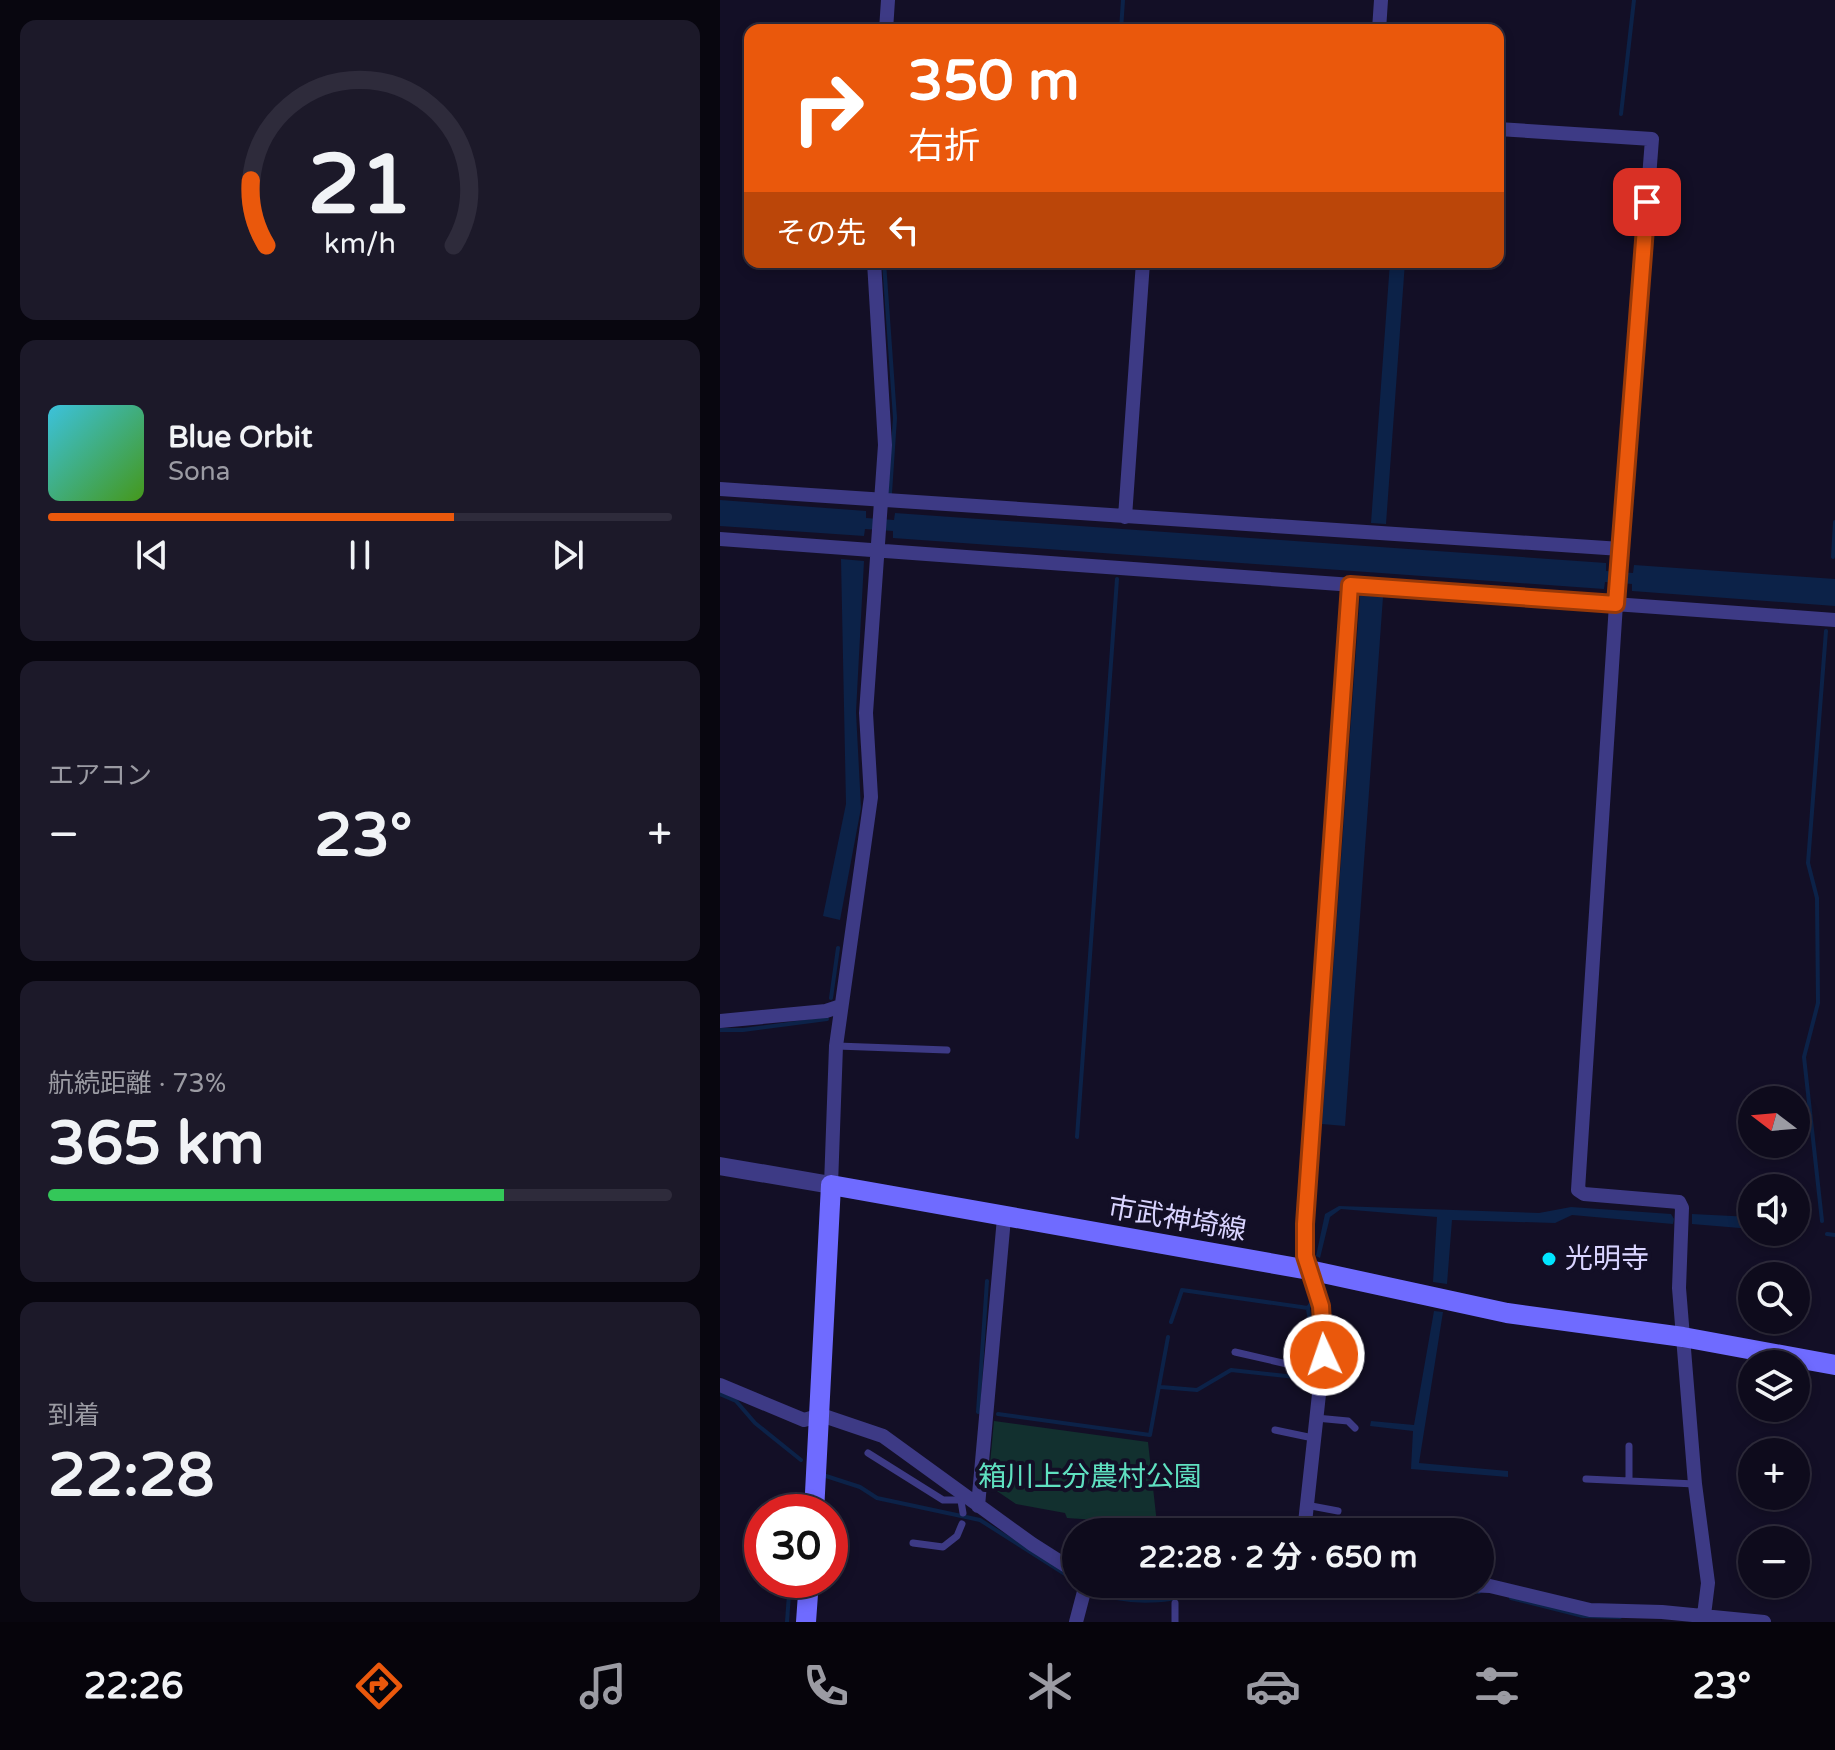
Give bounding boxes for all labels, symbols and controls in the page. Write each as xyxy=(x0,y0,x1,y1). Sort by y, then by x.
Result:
text: 350 m xyxy=(908,48,1079,115)
icon: right xyxy=(776,56,880,160)
text: 右折 xyxy=(908,125,980,168)
text: 21 xyxy=(308,136,412,236)
pin xyxy=(1613,168,1681,236)
icon: arrive xyxy=(1625,180,1669,224)
icon: left xyxy=(882,208,926,252)
text: その先 xyxy=(776,215,866,252)
text: km/h xyxy=(324,227,396,261)
text: Blue Orbit xyxy=(168,419,313,456)
text: Sona xyxy=(168,456,230,487)
icon: previous xyxy=(130,533,174,577)
icon: pause xyxy=(338,533,382,577)
icon: next xyxy=(546,533,590,577)
text: エアコン xyxy=(48,760,152,791)
text: 23° xyxy=(314,800,412,872)
text: − xyxy=(48,809,79,862)
text: + xyxy=(647,809,672,862)
text: 航続距離 · 73% xyxy=(48,1068,226,1099)
north arrow xyxy=(1738,1086,1810,1158)
map controls xyxy=(1738,1086,1810,1598)
text: 365 km xyxy=(48,1108,264,1180)
button: sound xyxy=(1738,1174,1810,1246)
street label: 市武神埼線 xyxy=(1105,1190,1249,1248)
place label: 光明寺 xyxy=(1565,1242,1649,1276)
marker: 光明寺 xyxy=(1540,1250,1558,1268)
button: search xyxy=(1738,1262,1810,1334)
position arrow xyxy=(1282,1313,1366,1397)
button: layers xyxy=(1738,1350,1810,1422)
text: 到着 xyxy=(48,1400,100,1431)
button: + xyxy=(1738,1438,1810,1510)
text: 22:28 xyxy=(48,1440,214,1512)
park label: 箱川上分農村公園 xyxy=(978,1460,1202,1494)
speed limit sign: 30 xyxy=(744,1494,848,1598)
button: − xyxy=(1738,1526,1810,1598)
text: 22:28 · 2 分 · 650 m xyxy=(1139,1539,1417,1576)
icon: directions xyxy=(351,1658,407,1714)
icon: music xyxy=(575,1658,631,1714)
icon: phone xyxy=(798,1658,854,1714)
icon: climate xyxy=(1022,1658,1078,1714)
icon: car xyxy=(1245,1658,1301,1714)
icon: filters xyxy=(1469,1658,1525,1714)
text: 22:26 xyxy=(84,1665,184,1708)
text: 23° xyxy=(1692,1665,1751,1708)

